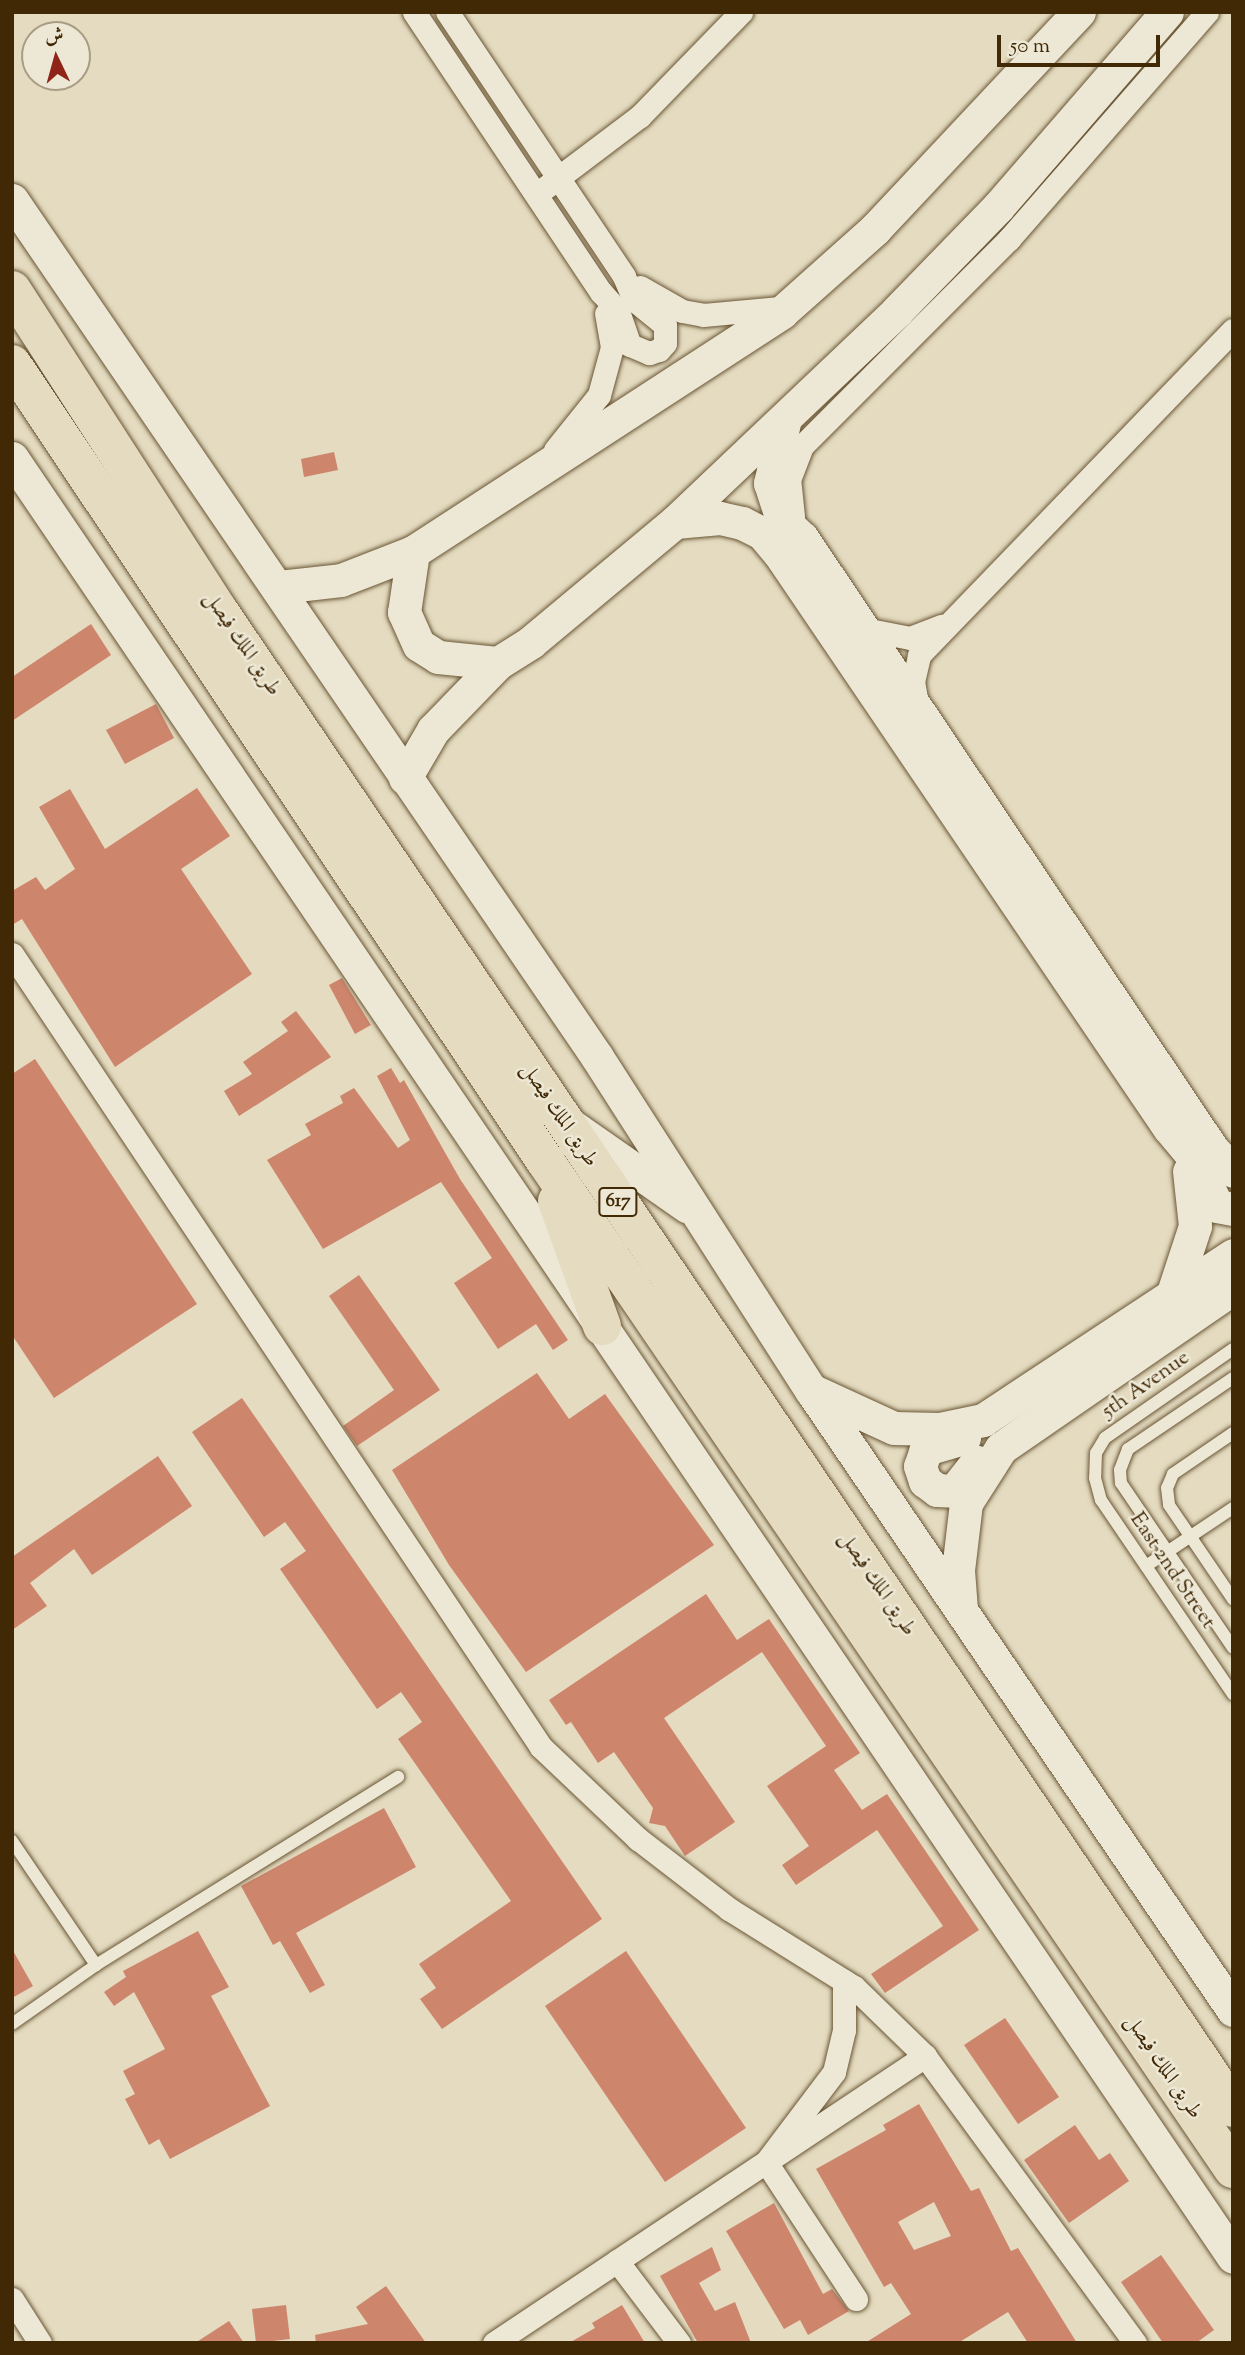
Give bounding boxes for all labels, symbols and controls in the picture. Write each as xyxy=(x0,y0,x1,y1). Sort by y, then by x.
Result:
north arrow xyxy=(21,21,91,91)
scale bar xyxy=(1000,21,1163,65)
text: ش xyxy=(44,22,65,51)
text: 50 m xyxy=(1010,32,1050,62)
street label: طريق الملك فيصل xyxy=(198,587,286,701)
street label: طريق الملك فيصل xyxy=(515,1058,603,1172)
road number: 617 xyxy=(597,1186,639,1218)
street label: 5th Avenue xyxy=(1097,1346,1195,1424)
street label: East 2nd Street xyxy=(1124,1508,1220,1634)
street label: طريق الملك فيصل xyxy=(833,1527,921,1641)
street label: طريق الملك فيصل xyxy=(1119,2010,1207,2124)

